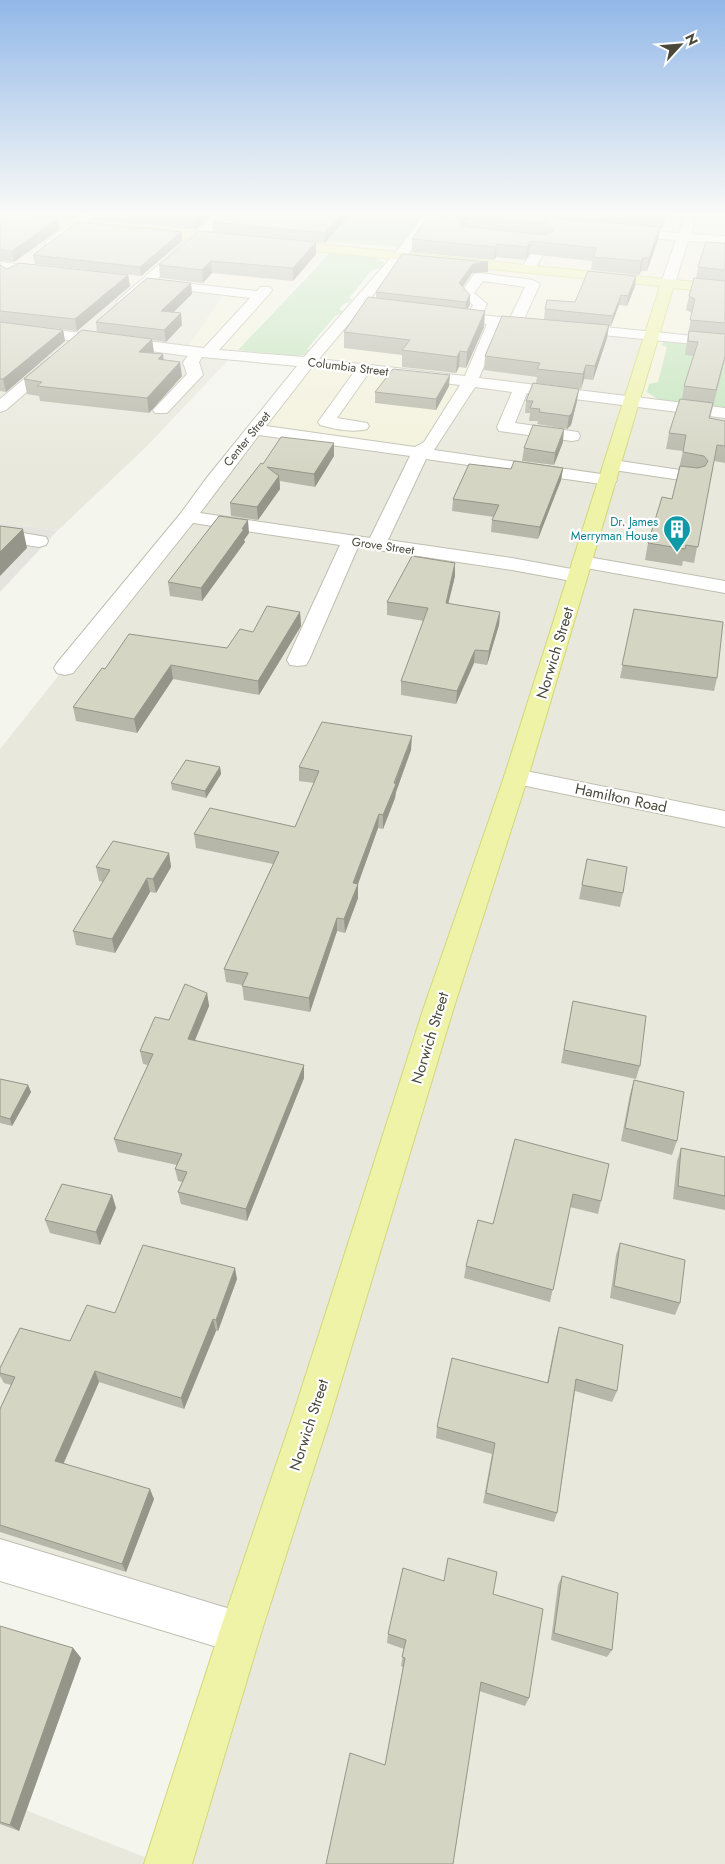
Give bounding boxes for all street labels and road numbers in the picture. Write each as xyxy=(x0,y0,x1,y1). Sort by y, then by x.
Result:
street label: Columbia Street xyxy=(307,353,389,381)
street label: Center Street xyxy=(219,408,275,470)
street label: Grove Street xyxy=(350,533,416,559)
street label: Norwich Street xyxy=(531,604,579,702)
street label: Hamilton Road xyxy=(573,778,669,818)
street label: Norwich Street xyxy=(406,989,454,1087)
street label: Norwich Street xyxy=(284,1376,334,1474)

